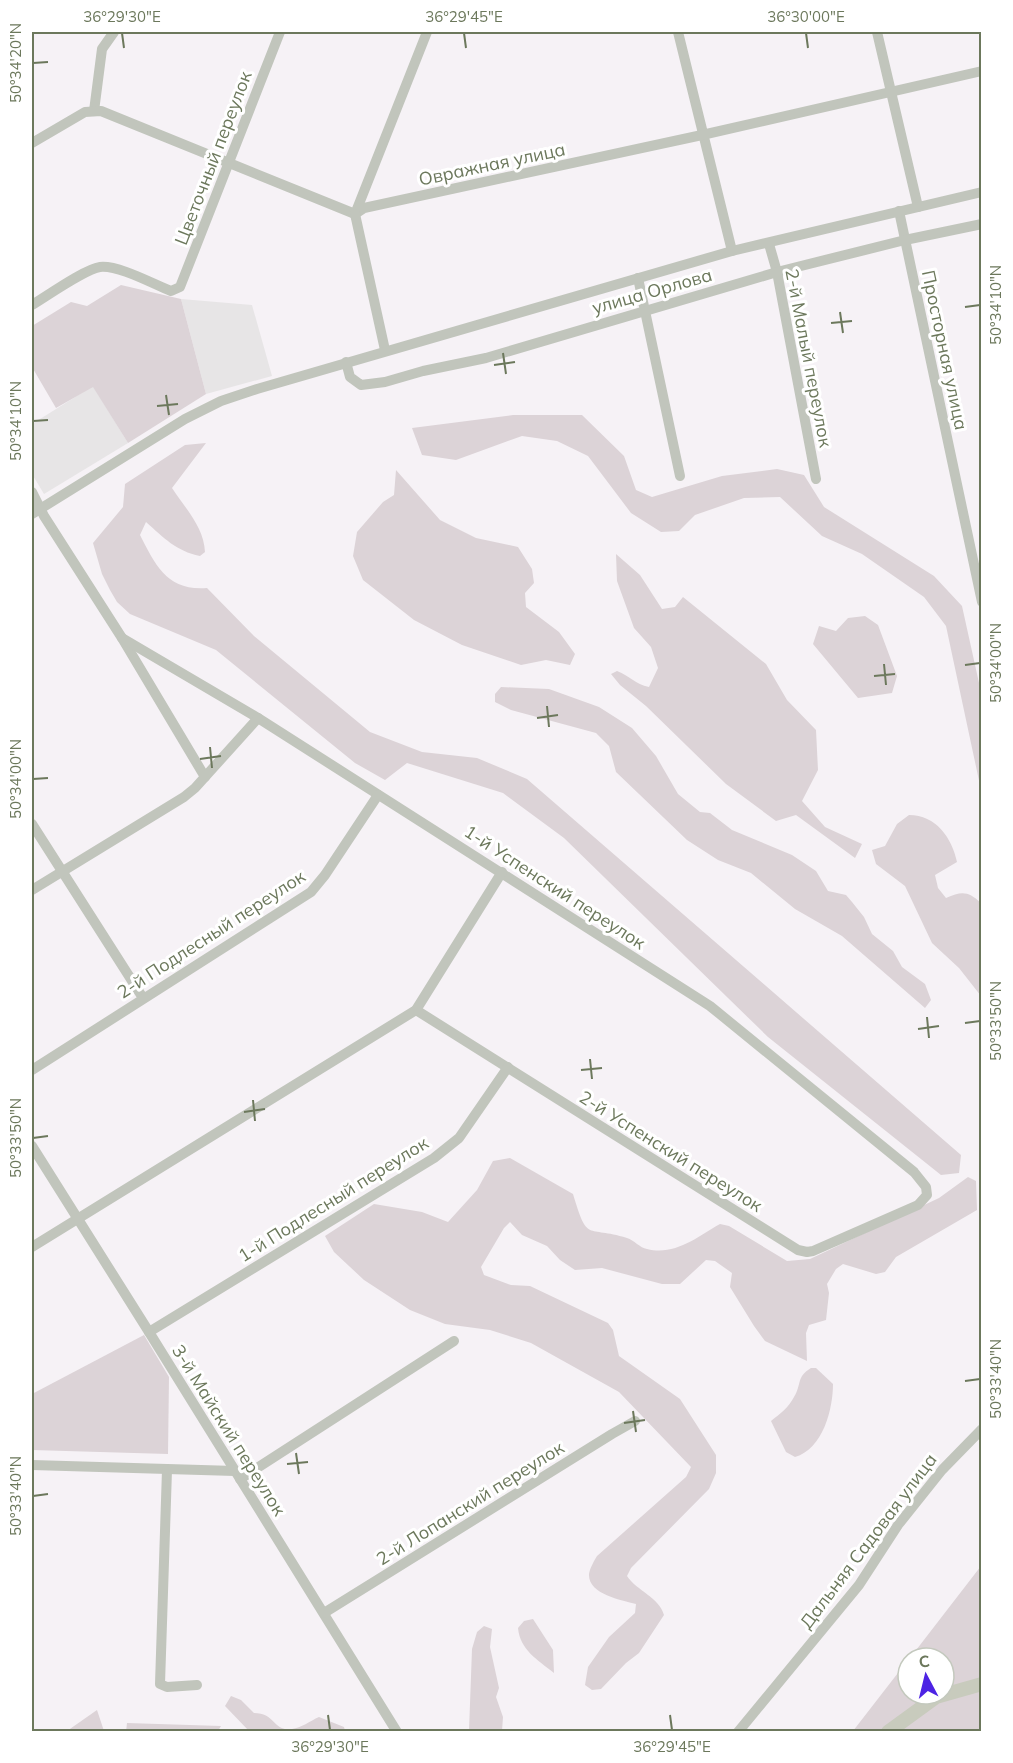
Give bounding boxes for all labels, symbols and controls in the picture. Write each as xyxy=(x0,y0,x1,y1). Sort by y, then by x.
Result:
text: 36°29'30"E xyxy=(83,7,161,26)
text: 36°29'45"E xyxy=(425,7,503,26)
text: 36°30'00"E xyxy=(767,7,845,26)
text: 50°34'20"N xyxy=(6,23,25,103)
street label: Цветочный переулок xyxy=(169,68,257,248)
street label: Овражная улица xyxy=(417,137,567,191)
street label: улица Орлова xyxy=(589,263,715,319)
text: 50°34'10"N xyxy=(986,265,1005,345)
street label: 2-й Малый переулок xyxy=(780,267,838,449)
street label: Просторная улица xyxy=(917,268,973,432)
text: 50°34'10"N xyxy=(6,381,25,461)
text: 50°34'00"N xyxy=(986,623,1005,703)
text: 50°34'00"N xyxy=(6,739,25,819)
street label: 1-й Успенский переулок xyxy=(460,820,650,954)
street label: 2-й Подлесный переулок xyxy=(113,864,310,1003)
text: 50°33'50"N xyxy=(986,981,1005,1061)
street label: 2-й Успенский переулок xyxy=(575,1085,767,1217)
text: 50°33'50"N xyxy=(6,1098,25,1178)
street label: 1-й Подлесный переулок xyxy=(234,1131,433,1267)
text: 50°33'40"N xyxy=(986,1339,1005,1419)
street label: 3-й Майский переулок xyxy=(167,1340,291,1520)
street label: 2-й Лопанский переулок xyxy=(372,1436,568,1570)
street label: Дальняя Садовая улица xyxy=(795,1449,941,1633)
text: 50°33'40"N xyxy=(6,1456,25,1536)
north arrow xyxy=(896,1646,956,1706)
text: С xyxy=(918,1651,931,1672)
text: 36°29'30"E xyxy=(291,1737,369,1756)
text: 36°29'45"E xyxy=(633,1737,711,1756)

